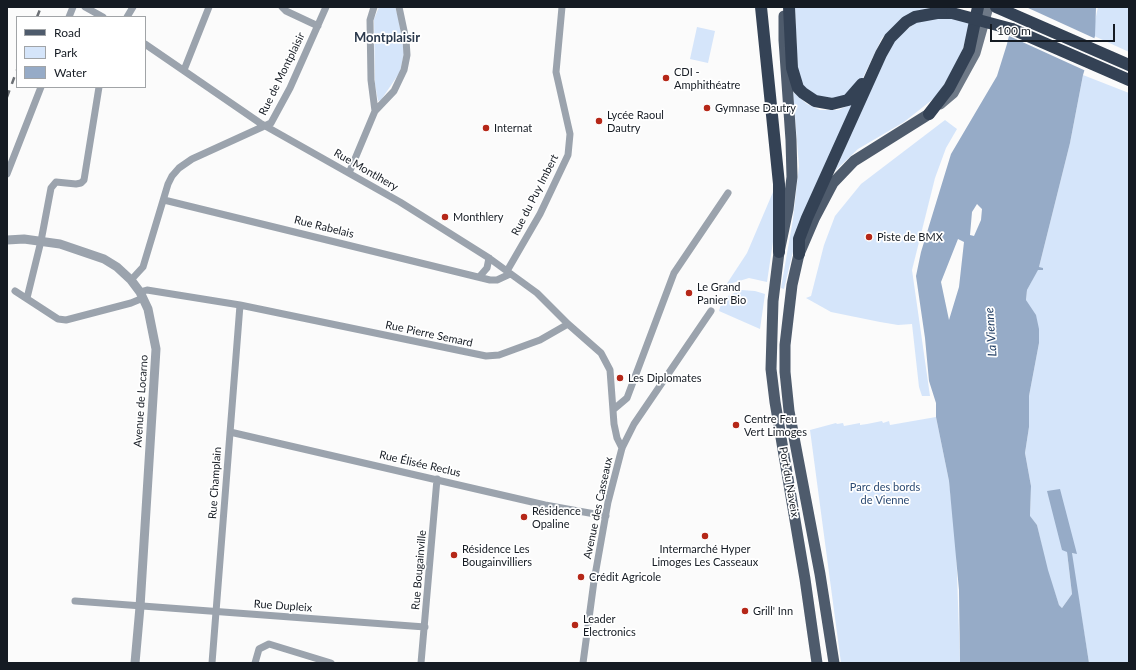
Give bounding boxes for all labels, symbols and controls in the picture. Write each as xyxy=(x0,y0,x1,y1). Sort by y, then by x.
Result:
legend xyxy=(16,16,146,88)
scale bar xyxy=(992,16,1117,42)
text: 100 m xyxy=(997,23,1031,38)
text: Road xyxy=(54,25,81,40)
street label: Rue de Montplaisir xyxy=(256,30,308,118)
district label: Montplaisir xyxy=(354,30,420,46)
text: Park xyxy=(54,45,77,60)
text: Water xyxy=(54,65,87,80)
place label: CDI - Amphithéatre xyxy=(674,65,740,91)
marker: CDI - Amphithéatre xyxy=(661,73,671,83)
place label: Gymnase Dautry xyxy=(715,101,796,115)
marker: Gymnase Dautry xyxy=(702,103,712,113)
place label: Lycée Raoul Dautry xyxy=(607,108,664,134)
marker: Lycée Raoul Dautry xyxy=(594,116,604,126)
place label: Internat xyxy=(494,121,532,135)
marker: Internat xyxy=(481,123,491,133)
street label: Rue Montlhery xyxy=(332,146,400,194)
street label: Rue du Puy Imbert xyxy=(509,152,561,238)
place label: Monthlery xyxy=(453,210,504,224)
marker: Monthlery xyxy=(440,212,450,222)
street label: Rue Rabelais xyxy=(293,213,355,241)
place label: Piste de BMX xyxy=(877,230,943,244)
marker: Piste de BMX xyxy=(864,232,874,242)
place label: Le Grand Panier Bio xyxy=(697,280,746,306)
marker: Le Grand Panier Bio xyxy=(684,288,694,298)
water label: La Vienne xyxy=(982,307,1000,357)
street label: Rue Pierre Semard xyxy=(384,318,474,350)
street label: Avenue de Locarno xyxy=(131,354,151,448)
place label: Les Diplomates xyxy=(628,371,701,385)
marker: Les Diplomates xyxy=(615,373,625,383)
place label: Centre Feu Vert Limoges xyxy=(744,412,807,438)
marker: Centre Feu Vert Limoges xyxy=(731,420,741,430)
street label: Rue Champlain xyxy=(206,446,224,520)
street label: Port du Naveix xyxy=(776,446,802,518)
street label: Rue Élisée Reclus xyxy=(378,448,462,480)
street label: Avenue des Casseaux xyxy=(581,456,615,560)
park label: Parc des bords de Vienne xyxy=(850,480,920,506)
place label: Résidence Opaline xyxy=(532,504,581,530)
marker: Résidence Opaline xyxy=(519,512,529,522)
street label: Rue Bougainville xyxy=(409,530,429,610)
marker: Intermarché Hyper Limoges Les Casseaux xyxy=(700,531,710,541)
place label: Résidence Les Bougainvilliers xyxy=(462,542,532,568)
place label: Intermarché Hyper Limoges Les Casseaux xyxy=(652,542,758,568)
marker: Résidence Les Bougainvilliers xyxy=(449,550,459,560)
place label: Crédit Agricole xyxy=(589,570,661,584)
marker: Crédit Agricole xyxy=(576,572,586,582)
street label: Rue Dupleix xyxy=(253,597,313,615)
place label: Grill' Inn xyxy=(753,604,793,618)
marker: Grill' Inn xyxy=(740,606,750,616)
place label: Leader Electronics xyxy=(583,612,636,638)
marker: Leader Electronics xyxy=(570,620,580,630)

